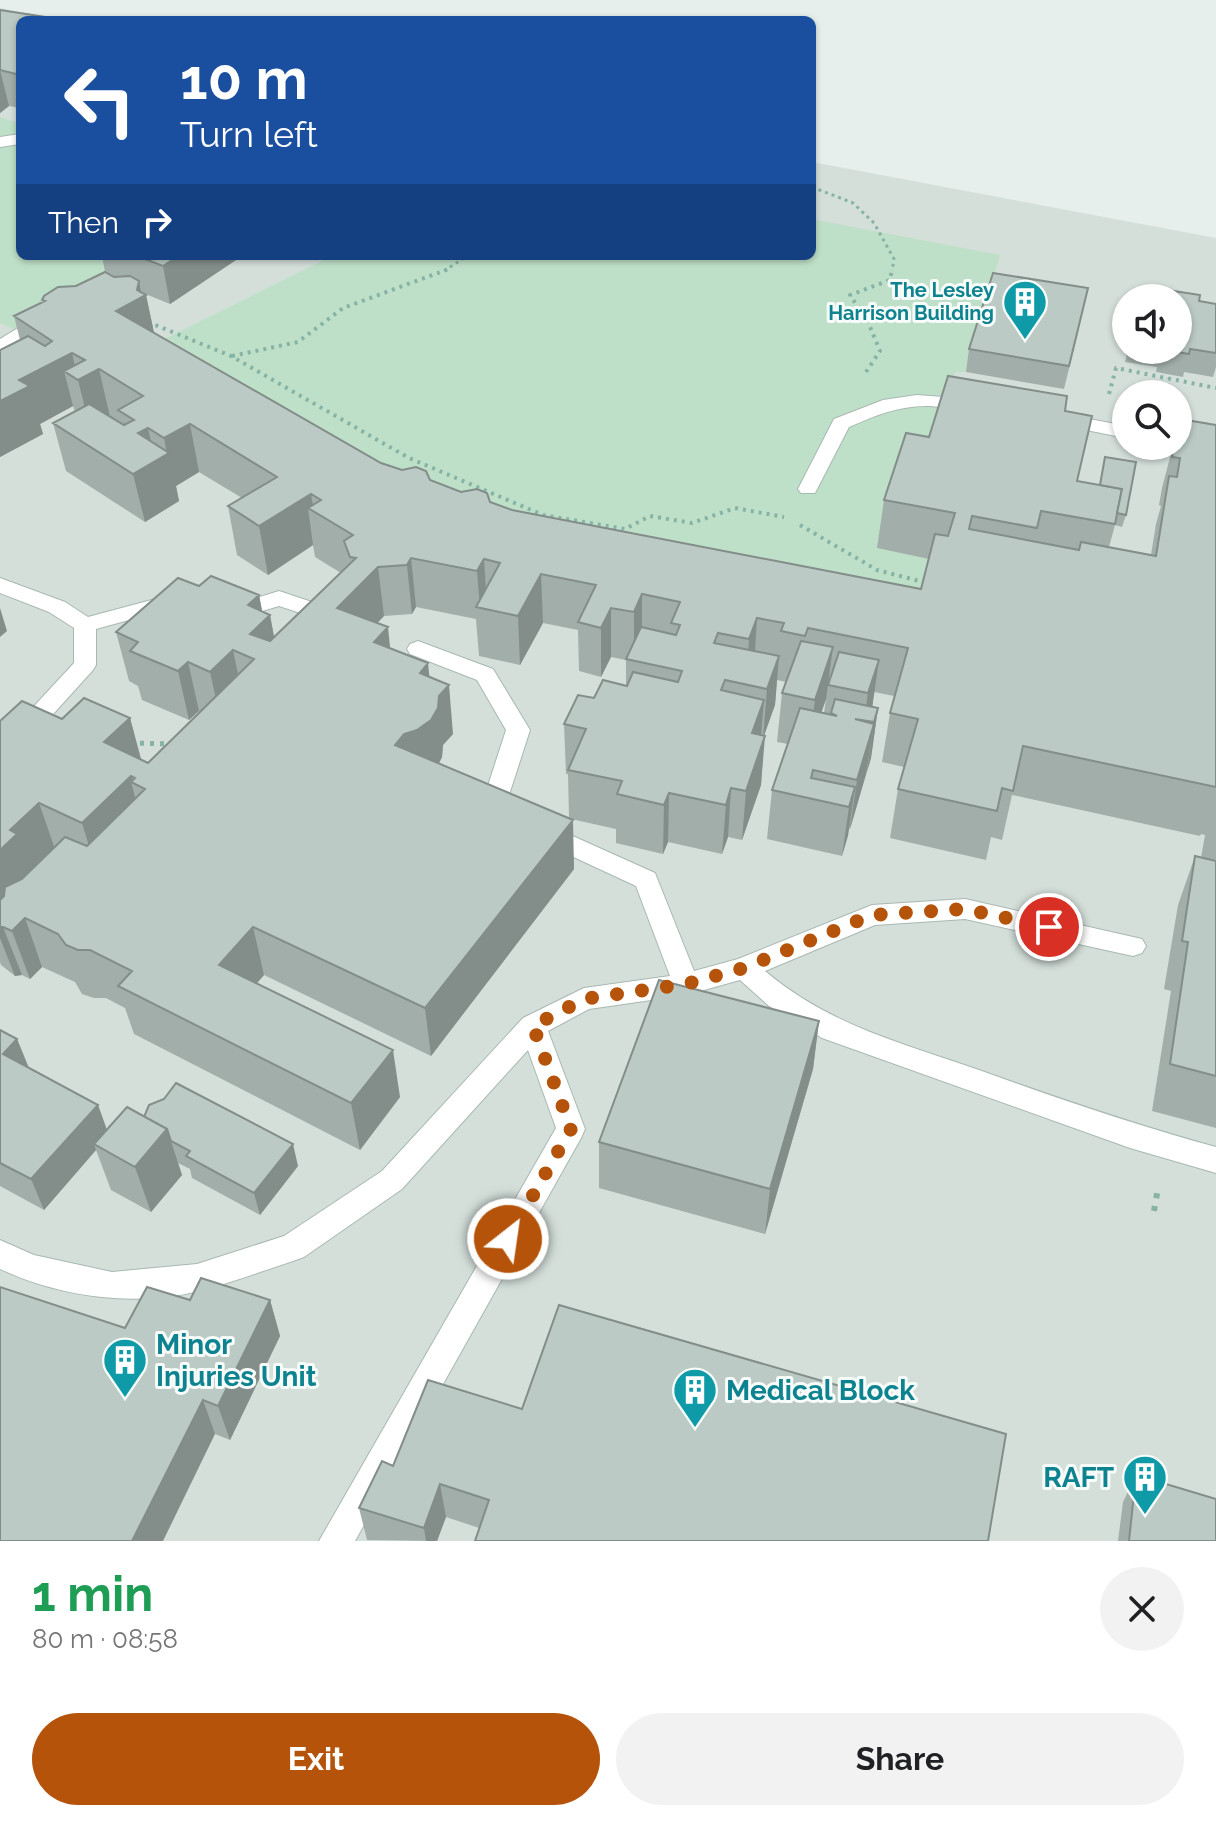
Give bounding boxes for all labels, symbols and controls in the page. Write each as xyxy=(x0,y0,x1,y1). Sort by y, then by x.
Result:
text: 10 m xyxy=(180,46,308,112)
icon: left xyxy=(48,48,152,152)
text: Turn left xyxy=(180,113,318,155)
icon: right xyxy=(135,200,179,244)
text: Then xyxy=(48,205,119,240)
place label: The Lesley Harrison Building xyxy=(828,278,994,325)
building icon: The Lesley Harrison Building xyxy=(1001,278,1049,341)
map controls xyxy=(1112,284,1192,460)
button: sound xyxy=(1112,284,1192,364)
button: search xyxy=(1112,380,1192,460)
pin xyxy=(1015,893,1083,961)
icon: arrive xyxy=(1027,905,1071,949)
position arrow xyxy=(466,1197,550,1281)
place label: Minor Injuries Unit xyxy=(156,1328,317,1393)
building icon: Minor Injuries Unit xyxy=(101,1336,149,1399)
building icon: Medical Block xyxy=(671,1366,719,1429)
place label: Medical Block xyxy=(726,1374,915,1407)
building icon: RAFT xyxy=(1121,1453,1169,1516)
place label: RAFT xyxy=(1043,1461,1114,1494)
text: 1 min xyxy=(32,1566,153,1622)
button: close xyxy=(1100,1567,1184,1651)
text: 80 m · 08:58 xyxy=(32,1624,178,1654)
button: Exit xyxy=(32,1713,600,1805)
button: Share xyxy=(616,1713,1184,1805)

